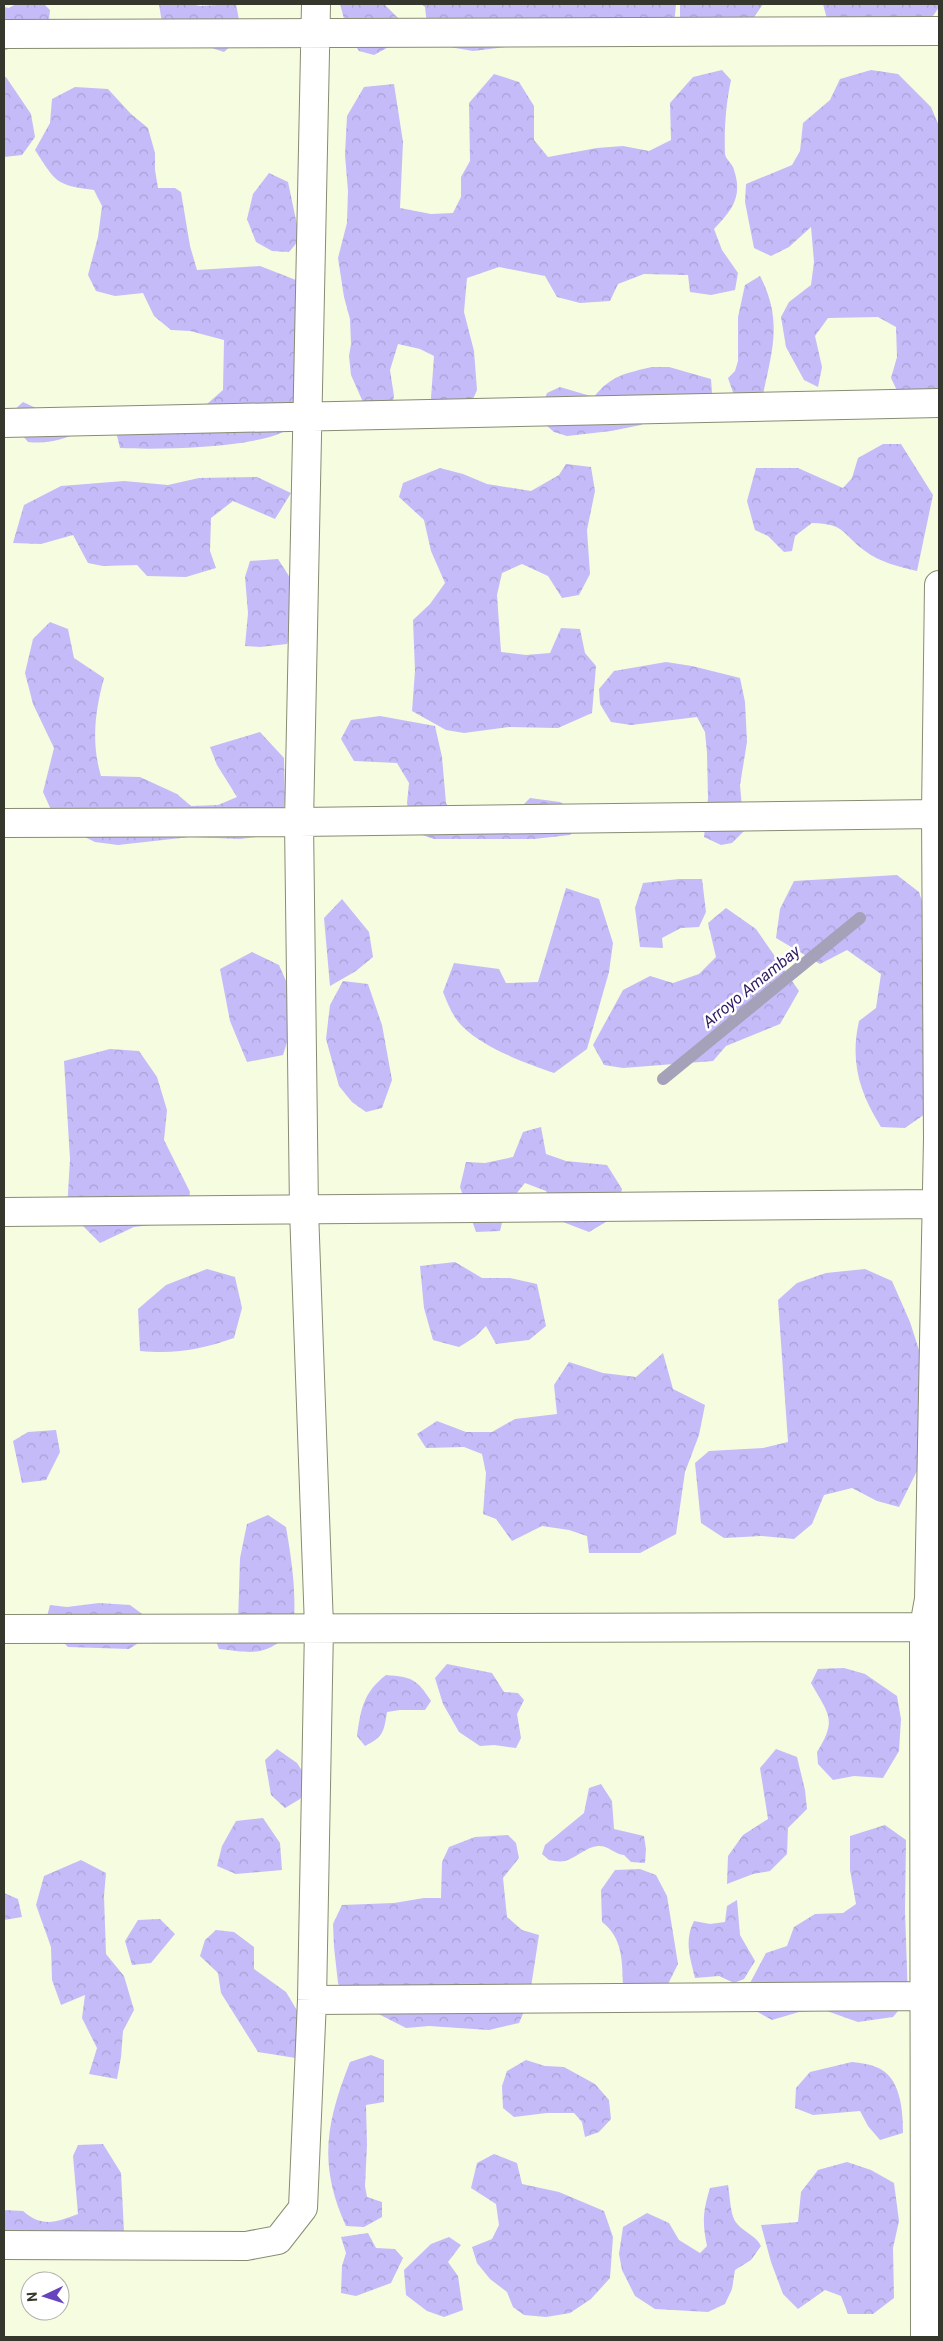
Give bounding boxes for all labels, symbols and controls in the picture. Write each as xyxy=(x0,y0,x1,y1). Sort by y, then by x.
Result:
water label: Arroyo Amambay xyxy=(698,941,804,1032)
north arrow xyxy=(20,2271,70,2321)
text: N xyxy=(24,2291,40,2302)

